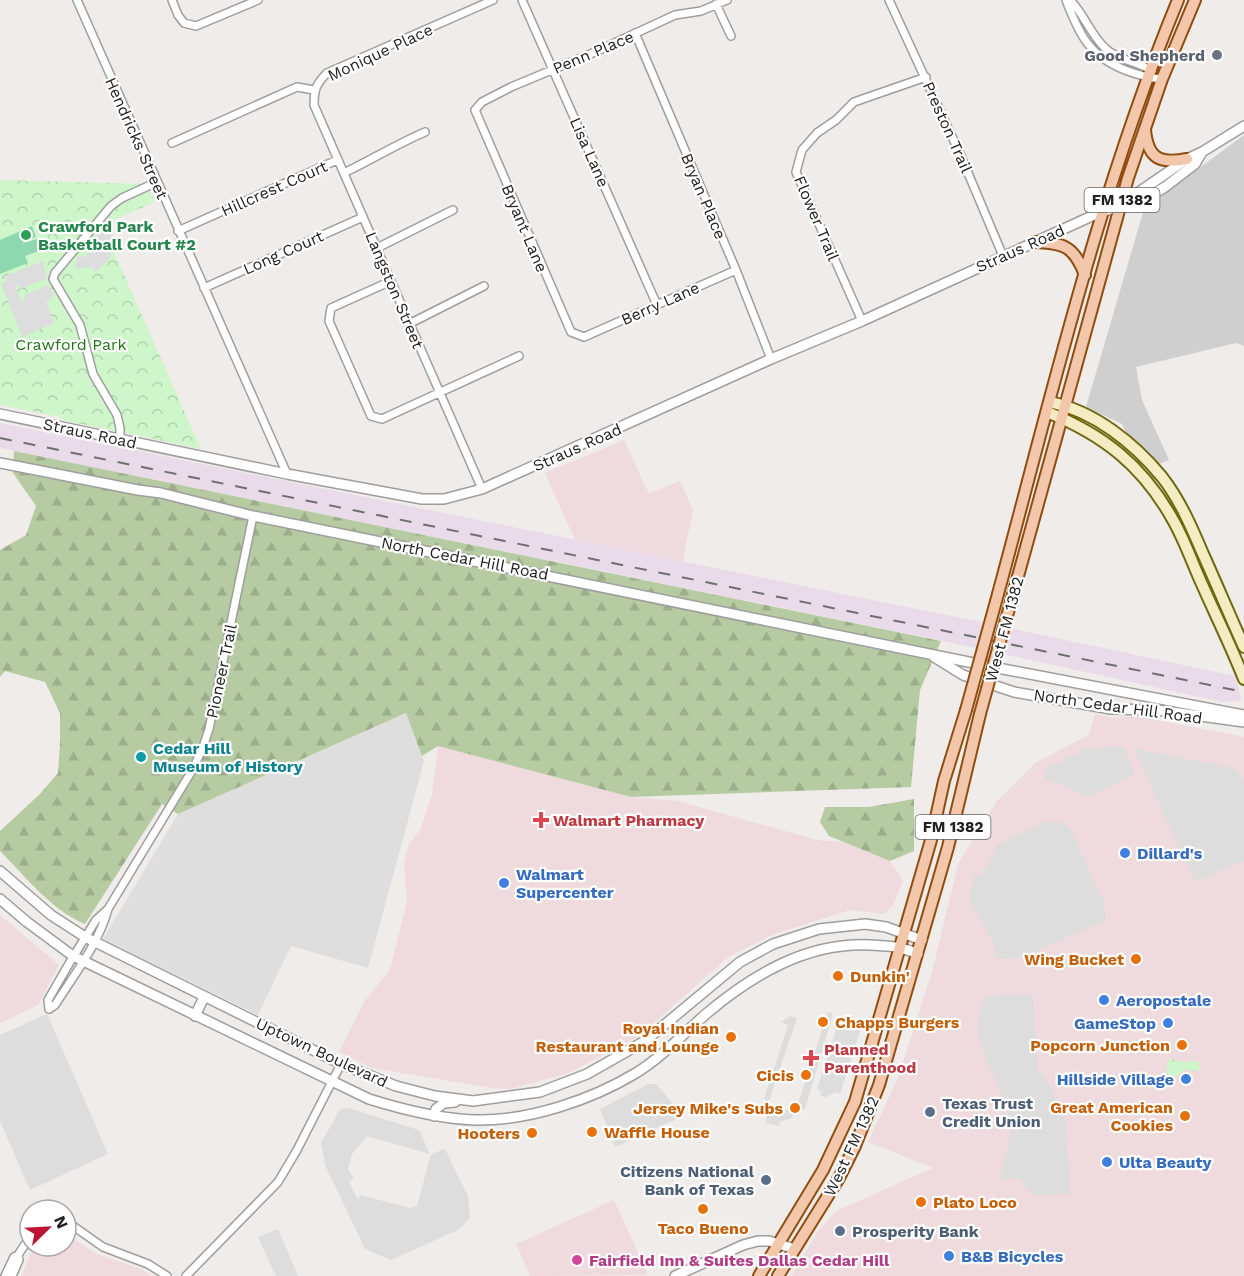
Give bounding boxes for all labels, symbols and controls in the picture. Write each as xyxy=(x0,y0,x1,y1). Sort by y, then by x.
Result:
street label: Monique Place xyxy=(325,20,436,85)
street label: Penn Place xyxy=(550,27,637,78)
place label: Good Shepherd xyxy=(1084,46,1205,65)
marker: Good Shepherd xyxy=(1210,48,1224,62)
street label: Hendricks Street xyxy=(101,74,172,202)
street label: Preston Trail xyxy=(919,79,976,176)
street label: Lisa Lane xyxy=(566,114,613,190)
street label: Bryan Place xyxy=(677,150,730,242)
street label: Hillcrest Court xyxy=(218,156,330,220)
street label: Flower Trail xyxy=(790,173,843,264)
street label: Bryant Lane xyxy=(497,181,552,275)
road number: FM 1382 xyxy=(1084,188,1160,212)
place label: Crawford Park Basketball Court #2 xyxy=(38,217,196,254)
street label: Straus Road xyxy=(973,220,1068,276)
street label: Long Court xyxy=(240,226,327,279)
marker: Crawford Park Basketball Court #2 xyxy=(19,228,33,242)
street label: Langston Street xyxy=(361,229,428,352)
street label: Berry Lane xyxy=(618,278,702,329)
park label: Crawford Park xyxy=(15,335,127,354)
street label: Straus Road xyxy=(41,414,138,453)
street label: Straus Road xyxy=(530,419,625,475)
street label: North Cedar Hill Road xyxy=(380,533,550,584)
street label: West FM 1382 xyxy=(981,575,1028,684)
street label: Pioneer Trail xyxy=(202,622,241,720)
street label: North Cedar Hill Road xyxy=(1032,685,1203,728)
place label: Cedar Hill Museum of History xyxy=(153,739,304,776)
marker: Cedar Hill Museum of History xyxy=(134,750,148,764)
place label: Walmart Pharmacy xyxy=(553,811,705,830)
marker: Walmart Pharmacy xyxy=(534,813,548,827)
road number: FM 1382 xyxy=(916,815,990,839)
place label: Dillard's xyxy=(1137,844,1203,863)
marker: Dillard's xyxy=(1118,846,1132,860)
place label: Walmart Supercenter xyxy=(516,865,614,902)
marker: Walmart Supercenter xyxy=(497,876,511,890)
place label: Wing Bucket xyxy=(1024,950,1124,969)
marker: Wing Bucket xyxy=(1129,952,1143,966)
place label: Dunkin' xyxy=(850,967,910,986)
marker: Dunkin' xyxy=(831,969,845,983)
place label: Aeropostale xyxy=(1116,991,1211,1010)
marker: Aeropostale xyxy=(1097,993,1111,1007)
place label: Chapps Burgers xyxy=(835,1013,960,1032)
street label: Uptown Boulevard xyxy=(253,1014,391,1091)
place label: GameStop xyxy=(1074,1014,1156,1033)
marker: Chapps Burgers xyxy=(816,1015,830,1029)
marker: GameStop xyxy=(1161,1016,1175,1030)
place label: Royal Indian Restaurant and Lounge xyxy=(536,1019,719,1056)
marker: Royal Indian Restaurant and Lounge xyxy=(724,1030,738,1044)
place label: Popcorn Junction xyxy=(1030,1036,1170,1055)
marker: Popcorn Junction xyxy=(1175,1038,1189,1052)
place label: Planned Parenthood xyxy=(824,1040,916,1077)
marker: Planned Parenthood xyxy=(802,1049,820,1067)
place label: Cicis xyxy=(756,1066,794,1085)
marker: Cicis xyxy=(799,1068,813,1082)
place label: Hillside Village xyxy=(1057,1070,1174,1089)
marker: Hillside Village xyxy=(1179,1072,1193,1086)
street label: West FM 1382 xyxy=(820,1093,883,1199)
place label: Texas Trust Credit Union xyxy=(942,1094,1041,1131)
place label: Great American Cookies xyxy=(1050,1098,1173,1135)
place label: Jersey Mike's Subs xyxy=(633,1099,783,1118)
marker: Jersey Mike's Subs xyxy=(788,1101,802,1115)
marker: Texas Trust Credit Union xyxy=(923,1105,937,1119)
marker: Great American Cookies xyxy=(1178,1109,1192,1123)
place label: Waffle House xyxy=(604,1123,710,1142)
place label: Hooters xyxy=(458,1124,520,1143)
marker: Waffle House xyxy=(585,1125,599,1139)
marker: Hooters xyxy=(525,1126,539,1140)
place label: Ulta Beauty xyxy=(1119,1153,1212,1172)
marker: Ulta Beauty xyxy=(1100,1155,1114,1169)
place label: Citizens National Bank of Texas xyxy=(620,1162,755,1199)
marker: Citizens National Bank of Texas xyxy=(759,1173,773,1187)
place label: Plato Loco xyxy=(933,1193,1017,1212)
marker: Plato Loco xyxy=(914,1195,928,1209)
north arrow xyxy=(18,1198,78,1258)
marker: Taco Bueno xyxy=(696,1202,710,1216)
text: N xyxy=(50,1213,72,1231)
place label: Taco Bueno xyxy=(657,1219,749,1238)
place label: Prosperity Bank xyxy=(852,1222,979,1241)
marker: Prosperity Bank xyxy=(833,1224,847,1238)
place label: B&B Bicycles xyxy=(961,1247,1064,1266)
marker: B&B Bicycles xyxy=(942,1249,956,1263)
place label: Fairfield Inn & Suites Dallas Cedar Hill xyxy=(589,1251,890,1270)
marker: Fairfield Inn & Suites Dallas Cedar Hill xyxy=(570,1253,584,1267)

